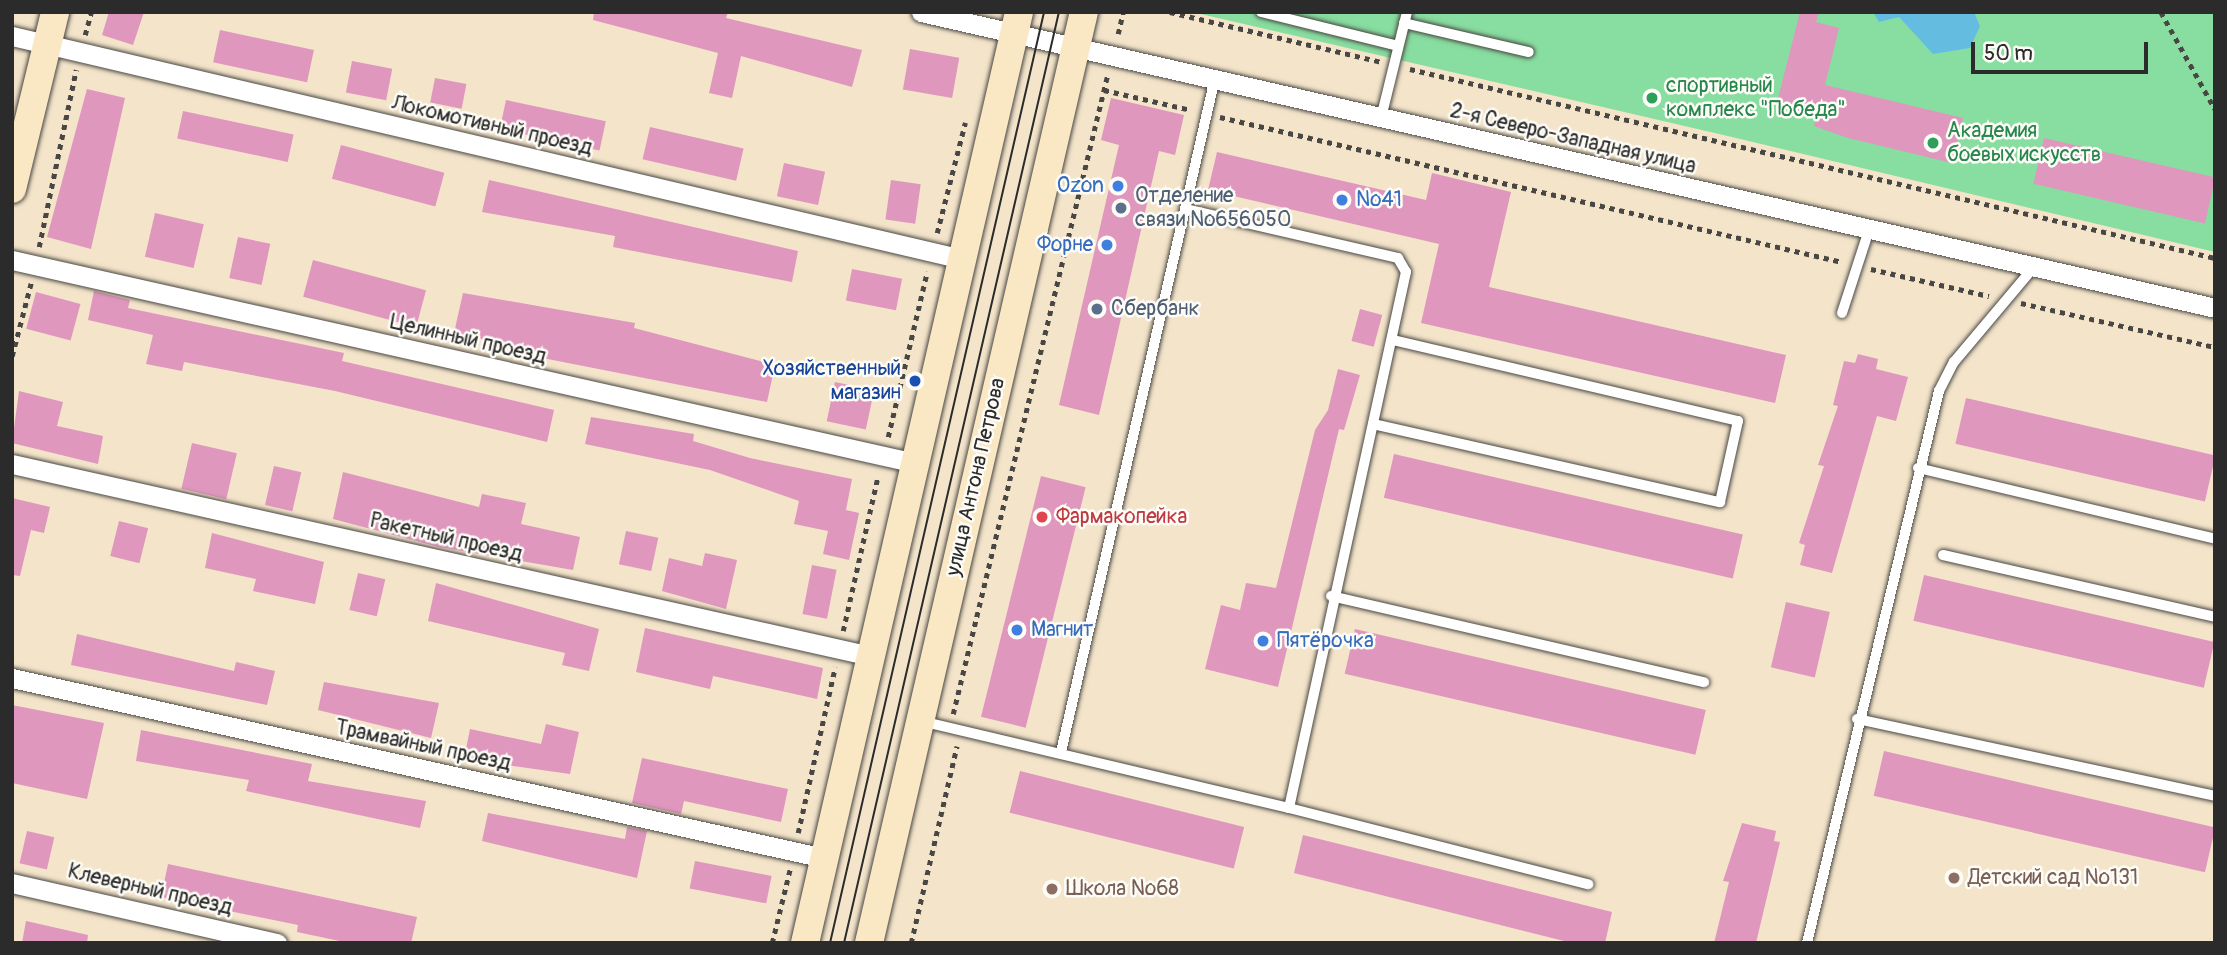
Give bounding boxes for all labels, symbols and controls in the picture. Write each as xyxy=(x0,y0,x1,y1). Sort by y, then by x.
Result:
scale bar xyxy=(1975,28,2152,72)
text: 50 m xyxy=(1984,40,2033,67)
place label: спортивный комплекс "Победа" xyxy=(1666,73,1846,123)
marker: спортивный комплекс "Победа" xyxy=(1644,90,1660,106)
street label: Локомотивный проезд xyxy=(389,91,595,161)
street label: 2-я Северо-Западная улица xyxy=(1448,98,1698,180)
place label: Академия боевых искусств xyxy=(1947,118,2101,168)
marker: Академия боевых искусств xyxy=(1925,135,1941,151)
place label: Ozon xyxy=(1057,173,1104,199)
marker: Ozon xyxy=(1110,178,1126,194)
place label: Отделение связи №656050 xyxy=(1135,183,1291,233)
place label: №41 xyxy=(1356,187,1402,213)
marker: №41 xyxy=(1334,192,1350,208)
marker: Отделение связи №656050 xyxy=(1113,200,1129,216)
place label: Форне xyxy=(1037,232,1093,258)
marker: Форне xyxy=(1099,237,1115,253)
place label: Сбербанк xyxy=(1111,296,1199,322)
marker: Сбербанк xyxy=(1089,301,1105,317)
street label: Целинный проезд xyxy=(387,310,549,370)
place label: Хозяйственный магазин xyxy=(762,356,901,406)
marker: Хозяйственный магазин xyxy=(907,373,923,389)
street label: улица Антона Петрова xyxy=(941,376,1011,578)
place label: Фармакопейка xyxy=(1056,504,1187,530)
street label: Ракетный проезд xyxy=(367,508,525,568)
marker: Фармакопейка xyxy=(1034,509,1050,525)
place label: Магнит xyxy=(1031,617,1093,643)
marker: Магнит xyxy=(1009,622,1025,638)
place label: Пятёрочка xyxy=(1277,628,1374,654)
marker: Пятёрочка xyxy=(1255,633,1271,649)
street label: Трамвайный проезд xyxy=(333,715,513,777)
street label: Клеверный проезд xyxy=(65,859,235,921)
place label: Детский сад №131 xyxy=(1968,865,2138,891)
marker: Детский сад №131 xyxy=(1946,870,1962,886)
place label: Школа №68 xyxy=(1066,876,1179,902)
marker: Школа №68 xyxy=(1044,881,1060,897)

